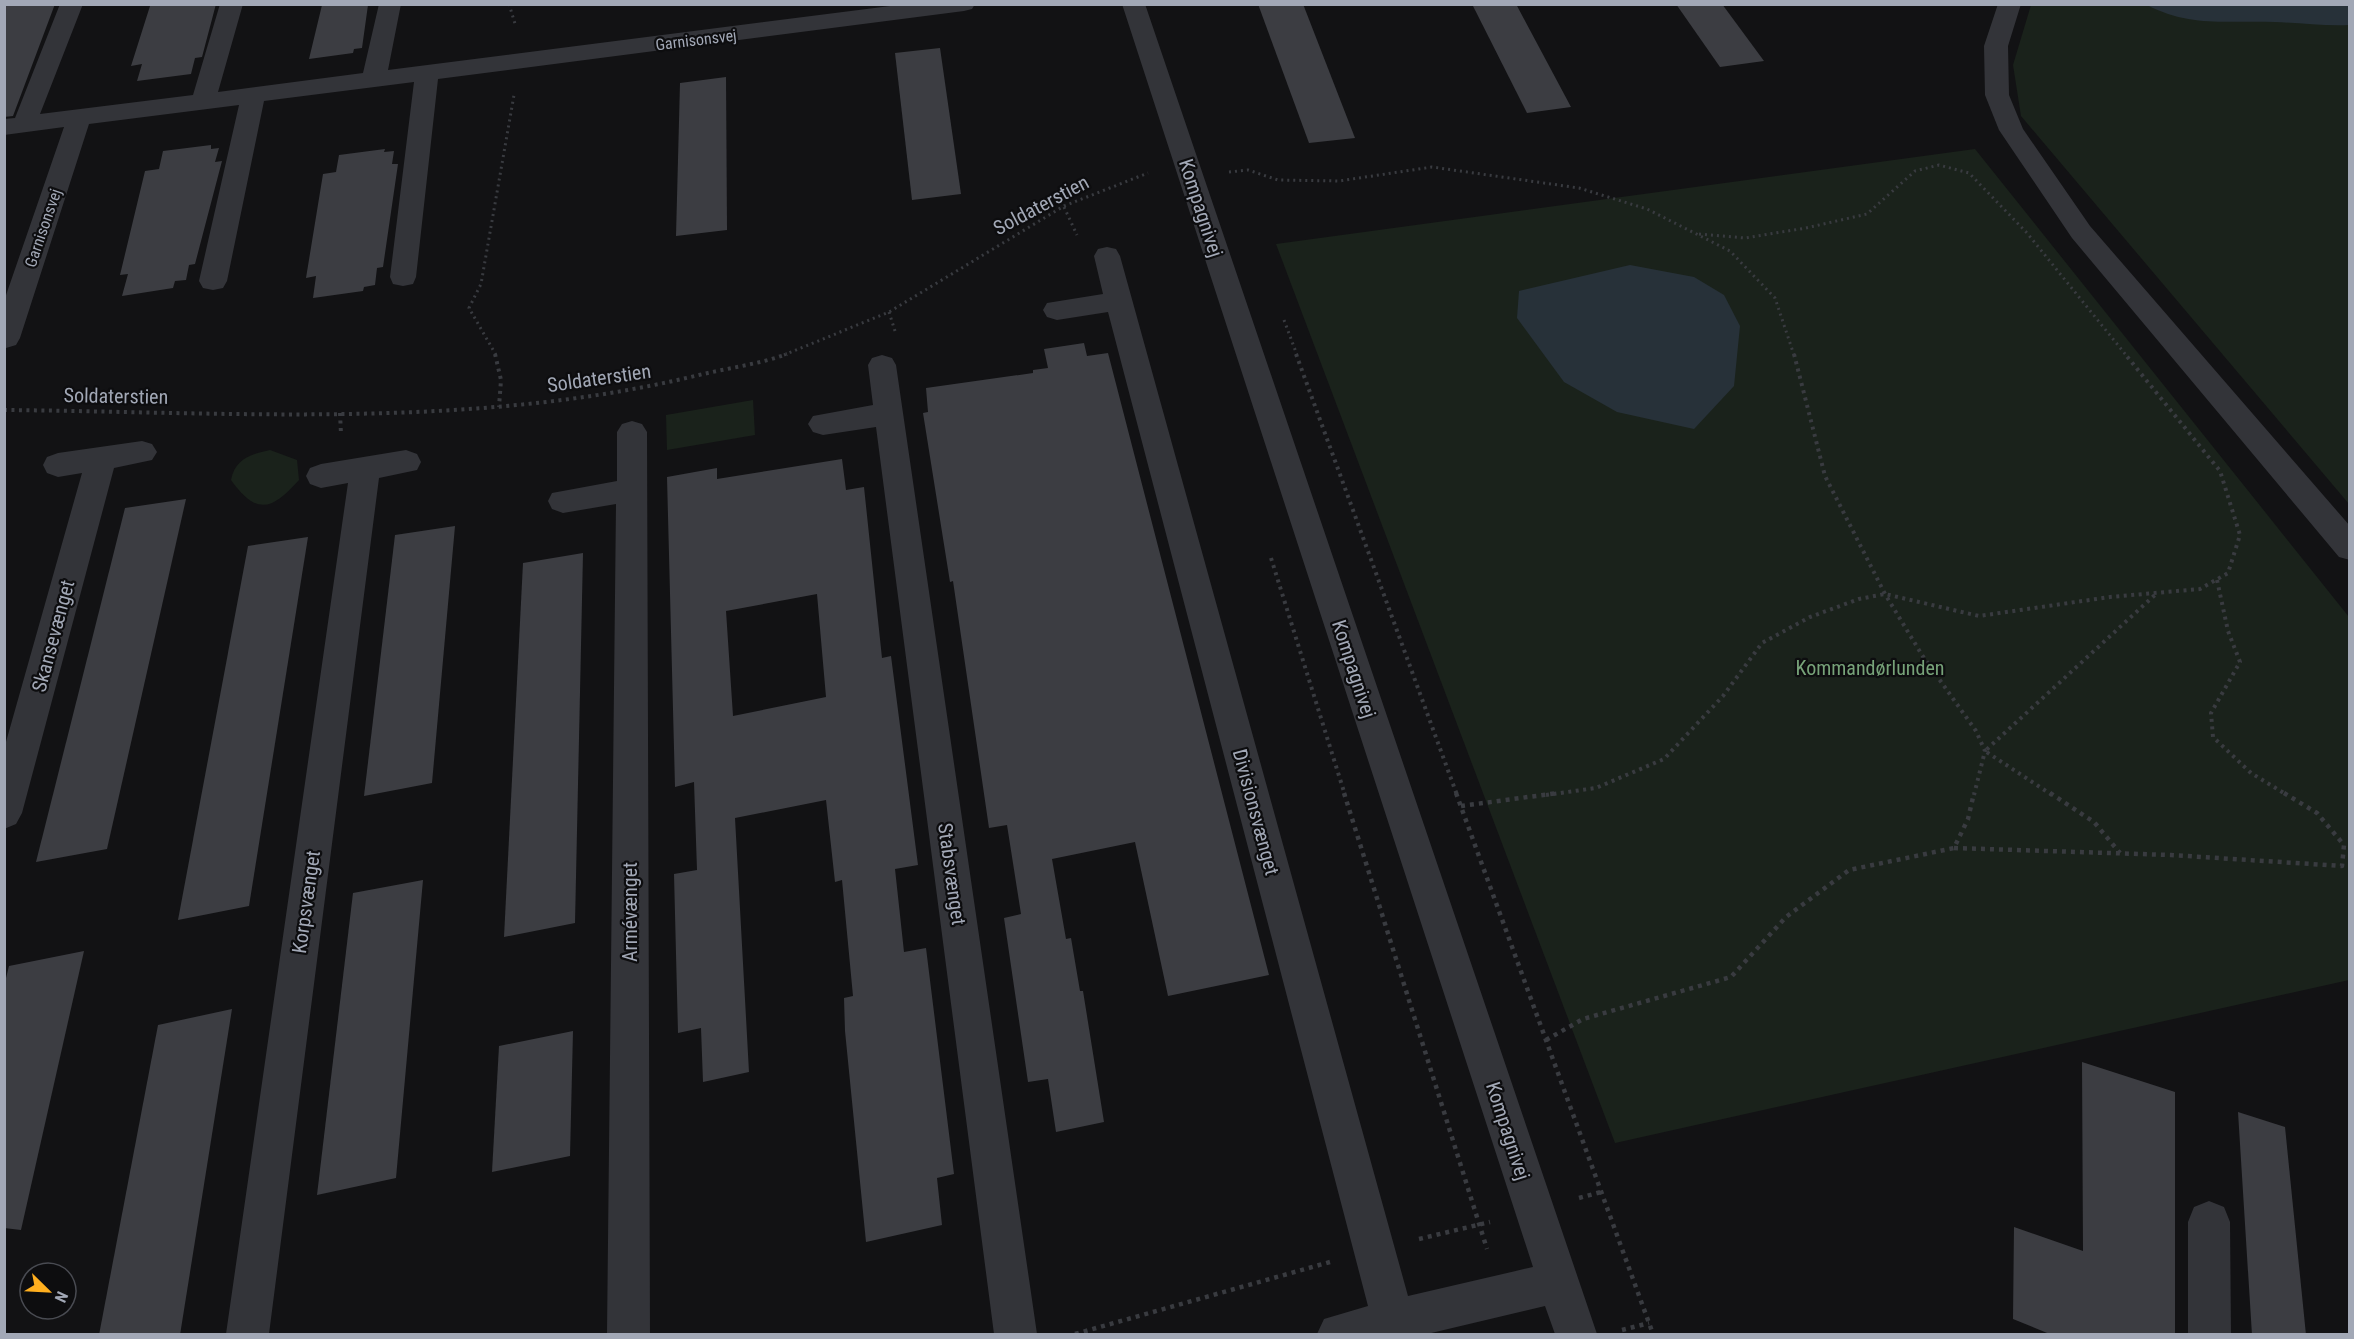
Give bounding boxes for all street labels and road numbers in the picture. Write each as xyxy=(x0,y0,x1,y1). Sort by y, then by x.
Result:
street label: Garnisonsvej xyxy=(654,26,738,54)
street label: Kompagnivej xyxy=(1174,156,1228,260)
street label: Soldaterstien xyxy=(989,170,1093,240)
street label: Garnisonsvej xyxy=(21,186,65,270)
street label: Soldaterstien xyxy=(546,359,652,397)
street label: Soldaterstien xyxy=(64,383,168,409)
street label: Skansevænget xyxy=(27,577,79,695)
street label: Kompagnivej xyxy=(1327,617,1381,721)
street label: Divisionsvænget xyxy=(1228,746,1284,878)
street label: Stabsvænget xyxy=(933,821,971,927)
street label: Korpsvænget xyxy=(287,849,325,955)
street label: Armévænget xyxy=(618,862,642,962)
street label: Kompagnivej xyxy=(1481,1079,1535,1183)

